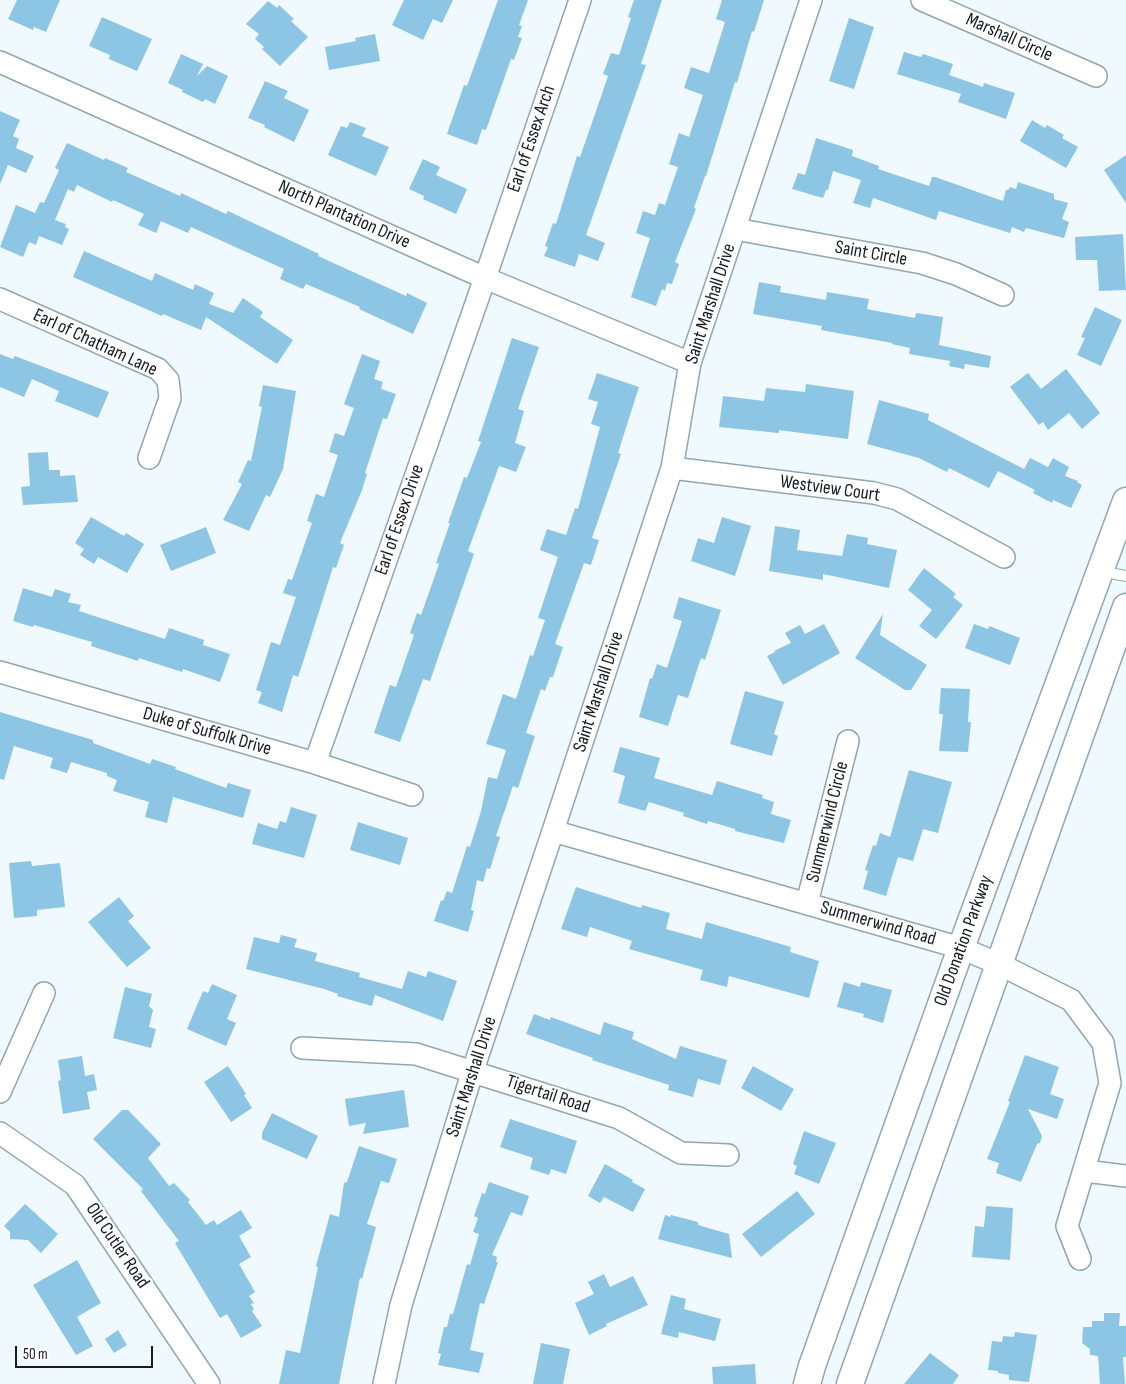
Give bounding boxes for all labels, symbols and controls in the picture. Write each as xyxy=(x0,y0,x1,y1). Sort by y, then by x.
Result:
street label: Marshall Circle xyxy=(962,9,1056,67)
street label: Earl of Essex Arch xyxy=(503,83,561,195)
street label: North Plantation Drive xyxy=(275,176,413,254)
street label: Saint Circle xyxy=(833,236,909,272)
street label: Saint Marshall Drive xyxy=(681,241,741,367)
street label: Earl of Chatham Lane xyxy=(29,304,161,382)
street label: Earl of Essex Drive xyxy=(370,462,430,578)
street label: Westview Court xyxy=(778,471,882,507)
street label: Saint Marshall Drive xyxy=(569,629,629,755)
street label: Duke of Suffolk Drive xyxy=(140,703,274,761)
street label: Summerwind Circle xyxy=(802,759,854,885)
street label: Old Donation Parkway xyxy=(930,872,998,1010)
street label: Summerwind Road xyxy=(818,897,938,951)
street label: Saint Marshall Drive xyxy=(442,1014,502,1140)
street label: Tigertail Road xyxy=(503,1071,593,1119)
street label: Old Cutler Road xyxy=(80,1199,154,1293)
scale bar xyxy=(18,1336,155,1368)
text: 50 m xyxy=(23,1345,48,1364)

